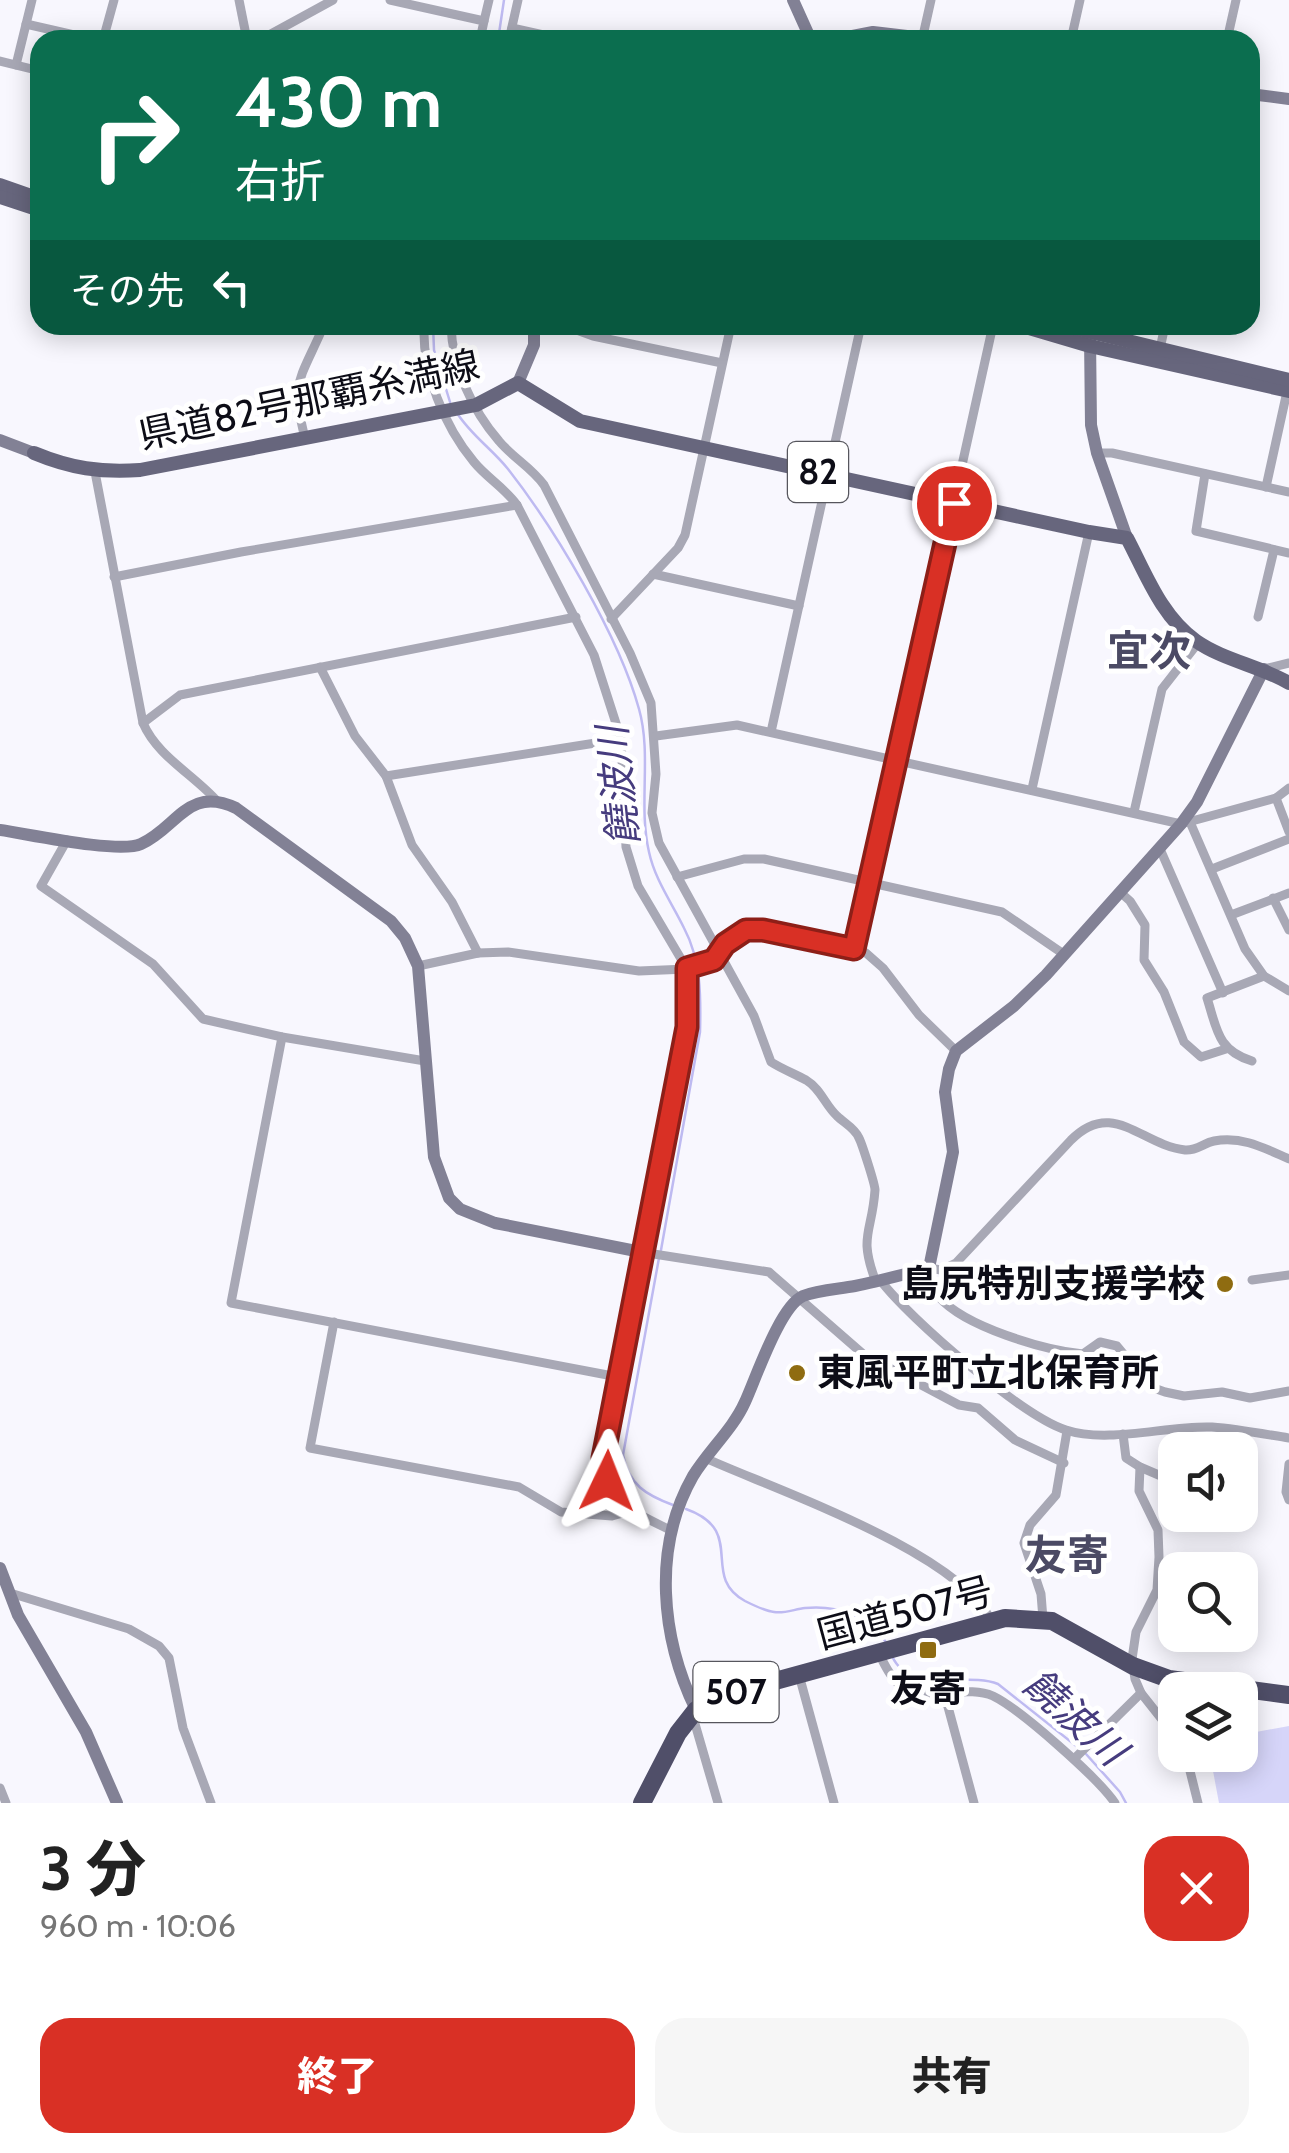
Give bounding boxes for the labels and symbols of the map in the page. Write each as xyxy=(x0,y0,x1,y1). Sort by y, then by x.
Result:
street label: 県道82号那覇糸満線 xyxy=(134,340,483,459)
road number: 82 xyxy=(788,442,848,502)
pin xyxy=(912,461,997,546)
district label: 宜次 xyxy=(1107,625,1191,677)
water label: 饒波川 xyxy=(586,720,648,848)
place label: 島尻特別支援学校 xyxy=(901,1260,1205,1307)
marker: 島尻特別支援学校 xyxy=(1214,1273,1236,1295)
place label: 東風平町立北保育所 xyxy=(817,1349,1159,1396)
marker: 東風平町立北保育所 xyxy=(786,1362,808,1384)
position arrow xyxy=(555,1429,659,1533)
district label: 友寄 xyxy=(1025,1529,1109,1581)
street label: 国道507号 xyxy=(812,1567,998,1658)
marker: 友寄 xyxy=(917,1639,939,1661)
water label: 饒波川 xyxy=(1014,1658,1139,1778)
road number: 507 xyxy=(694,1662,778,1722)
place label: 友寄 xyxy=(890,1665,966,1712)

